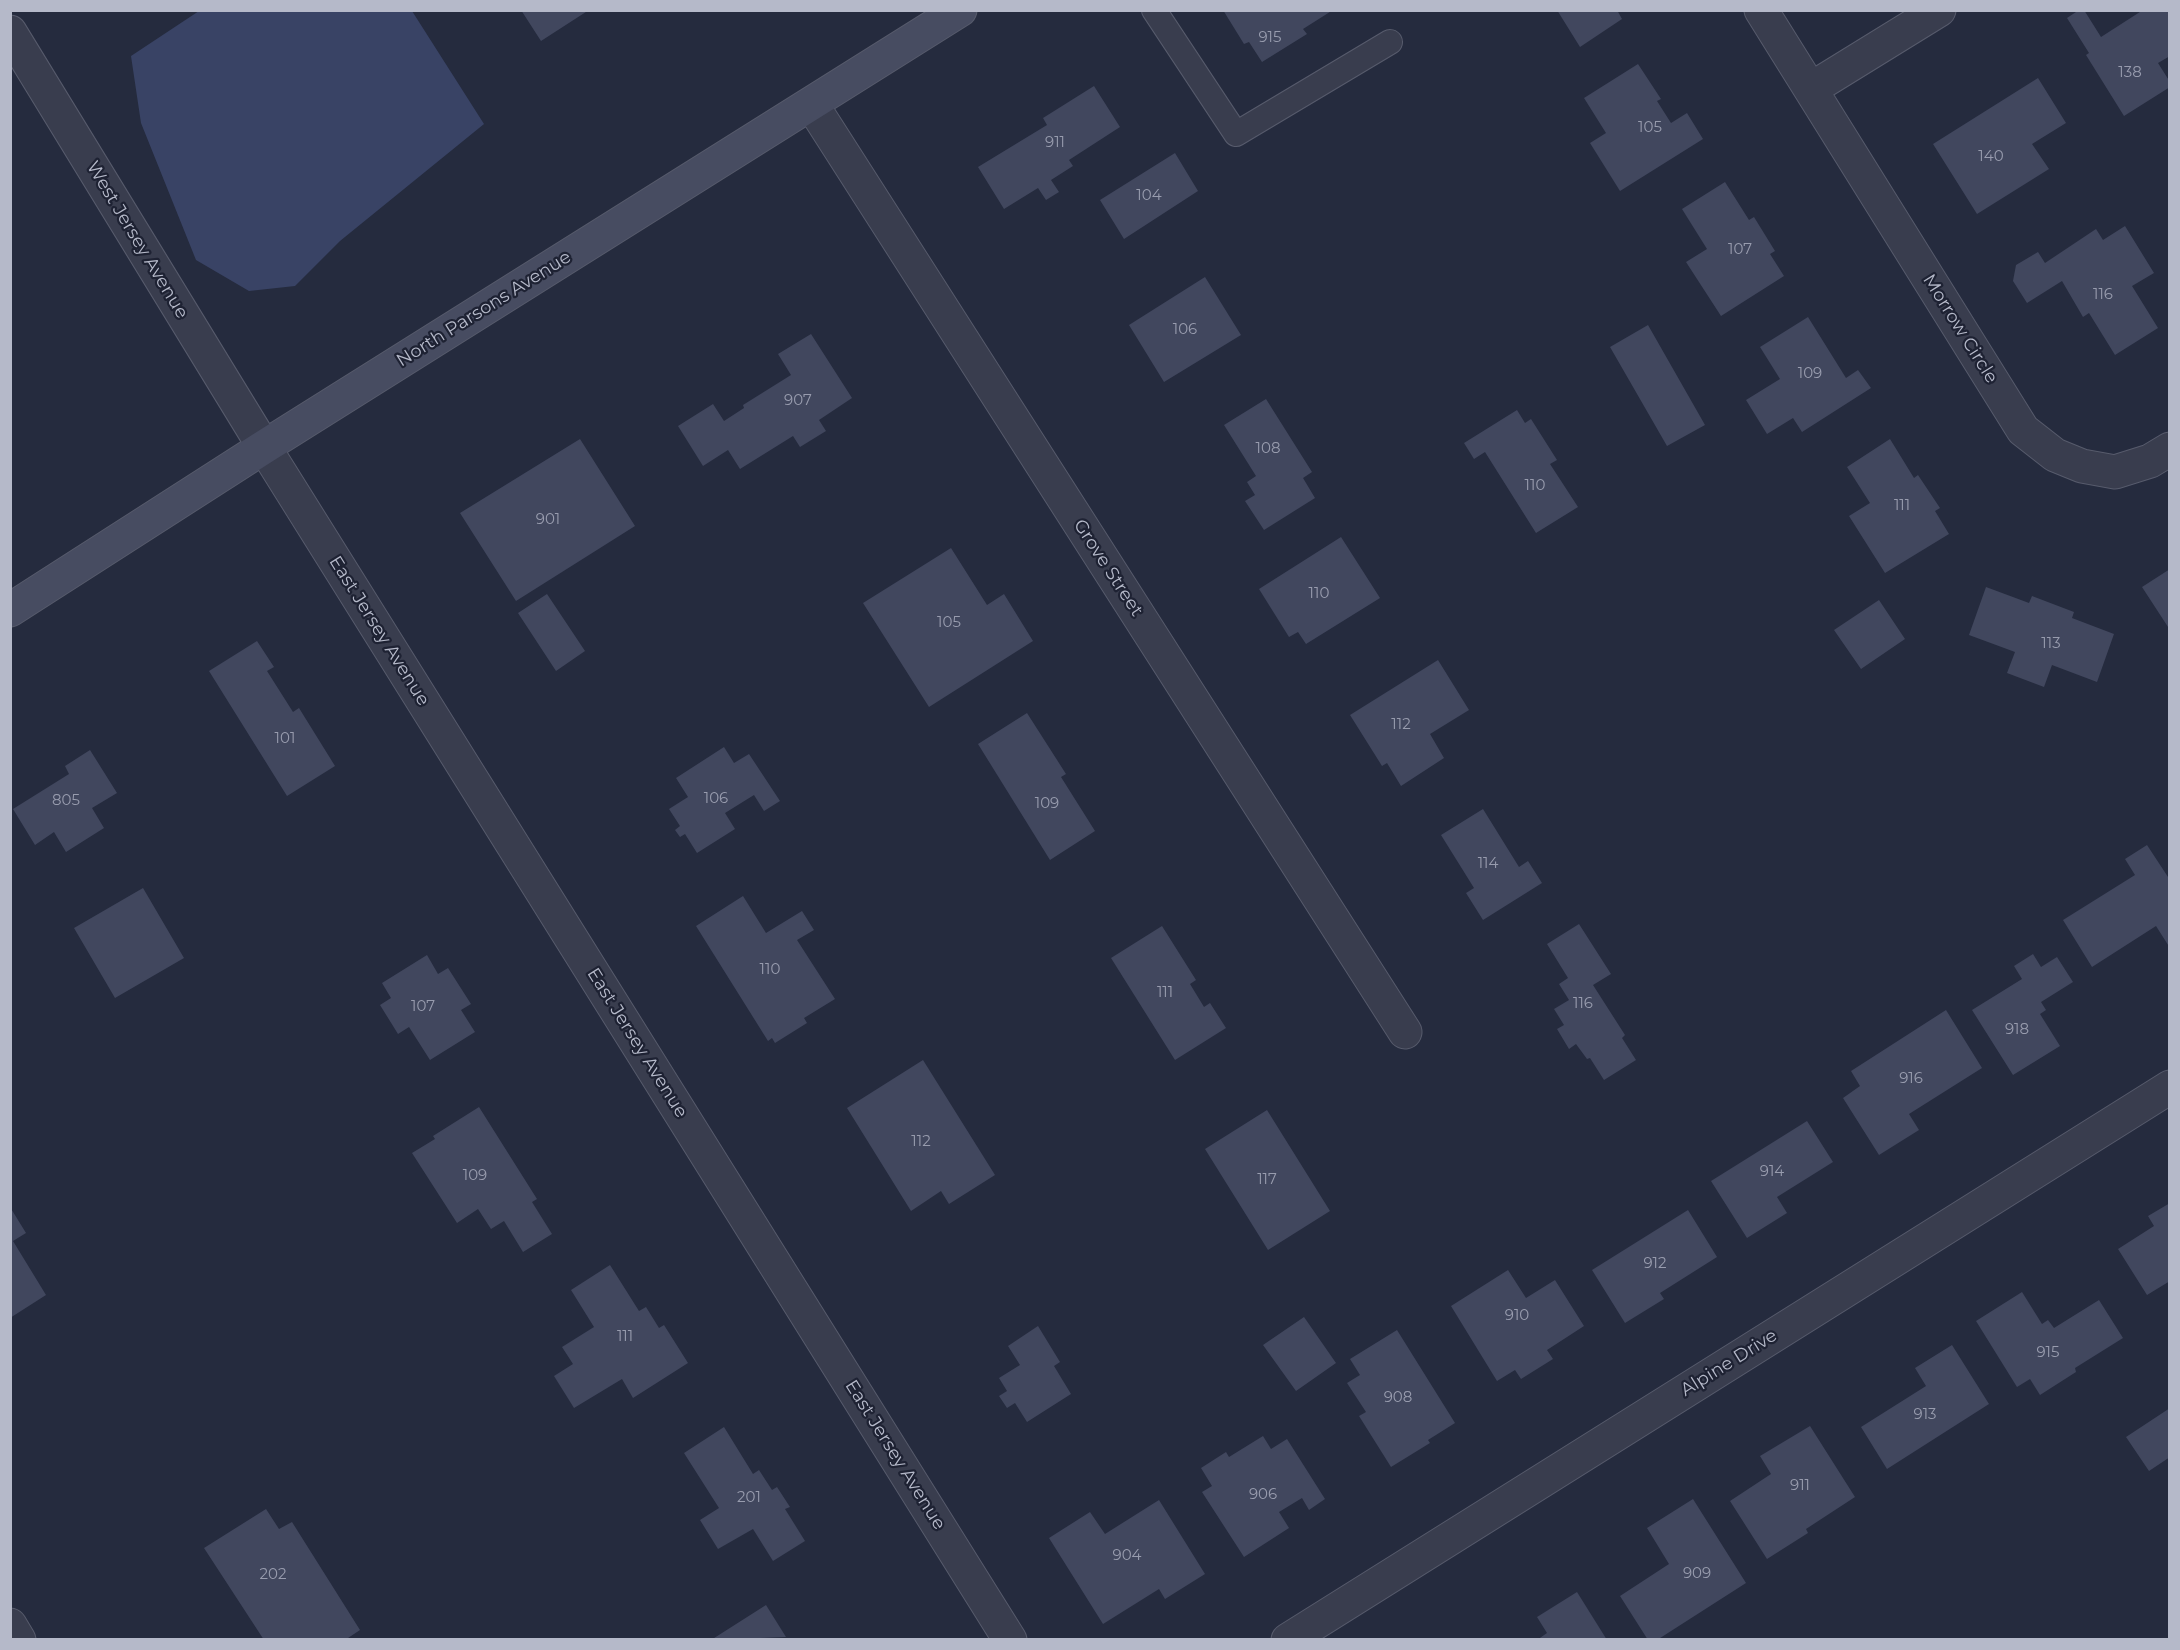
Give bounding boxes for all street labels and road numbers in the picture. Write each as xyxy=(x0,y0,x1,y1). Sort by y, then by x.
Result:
street label: West Jersey Avenue xyxy=(81,157,193,323)
street label: North Parsons Avenue xyxy=(393,246,575,372)
street label: Morrow Circle xyxy=(1918,271,2002,387)
street label: Grove Street xyxy=(1069,515,1147,621)
street label: East Jersey Avenue xyxy=(324,552,434,710)
street label: East Jersey Avenue xyxy=(582,964,692,1122)
street label: Alpine Drive xyxy=(1677,1325,1781,1401)
street label: East Jersey Avenue xyxy=(840,1376,950,1534)

